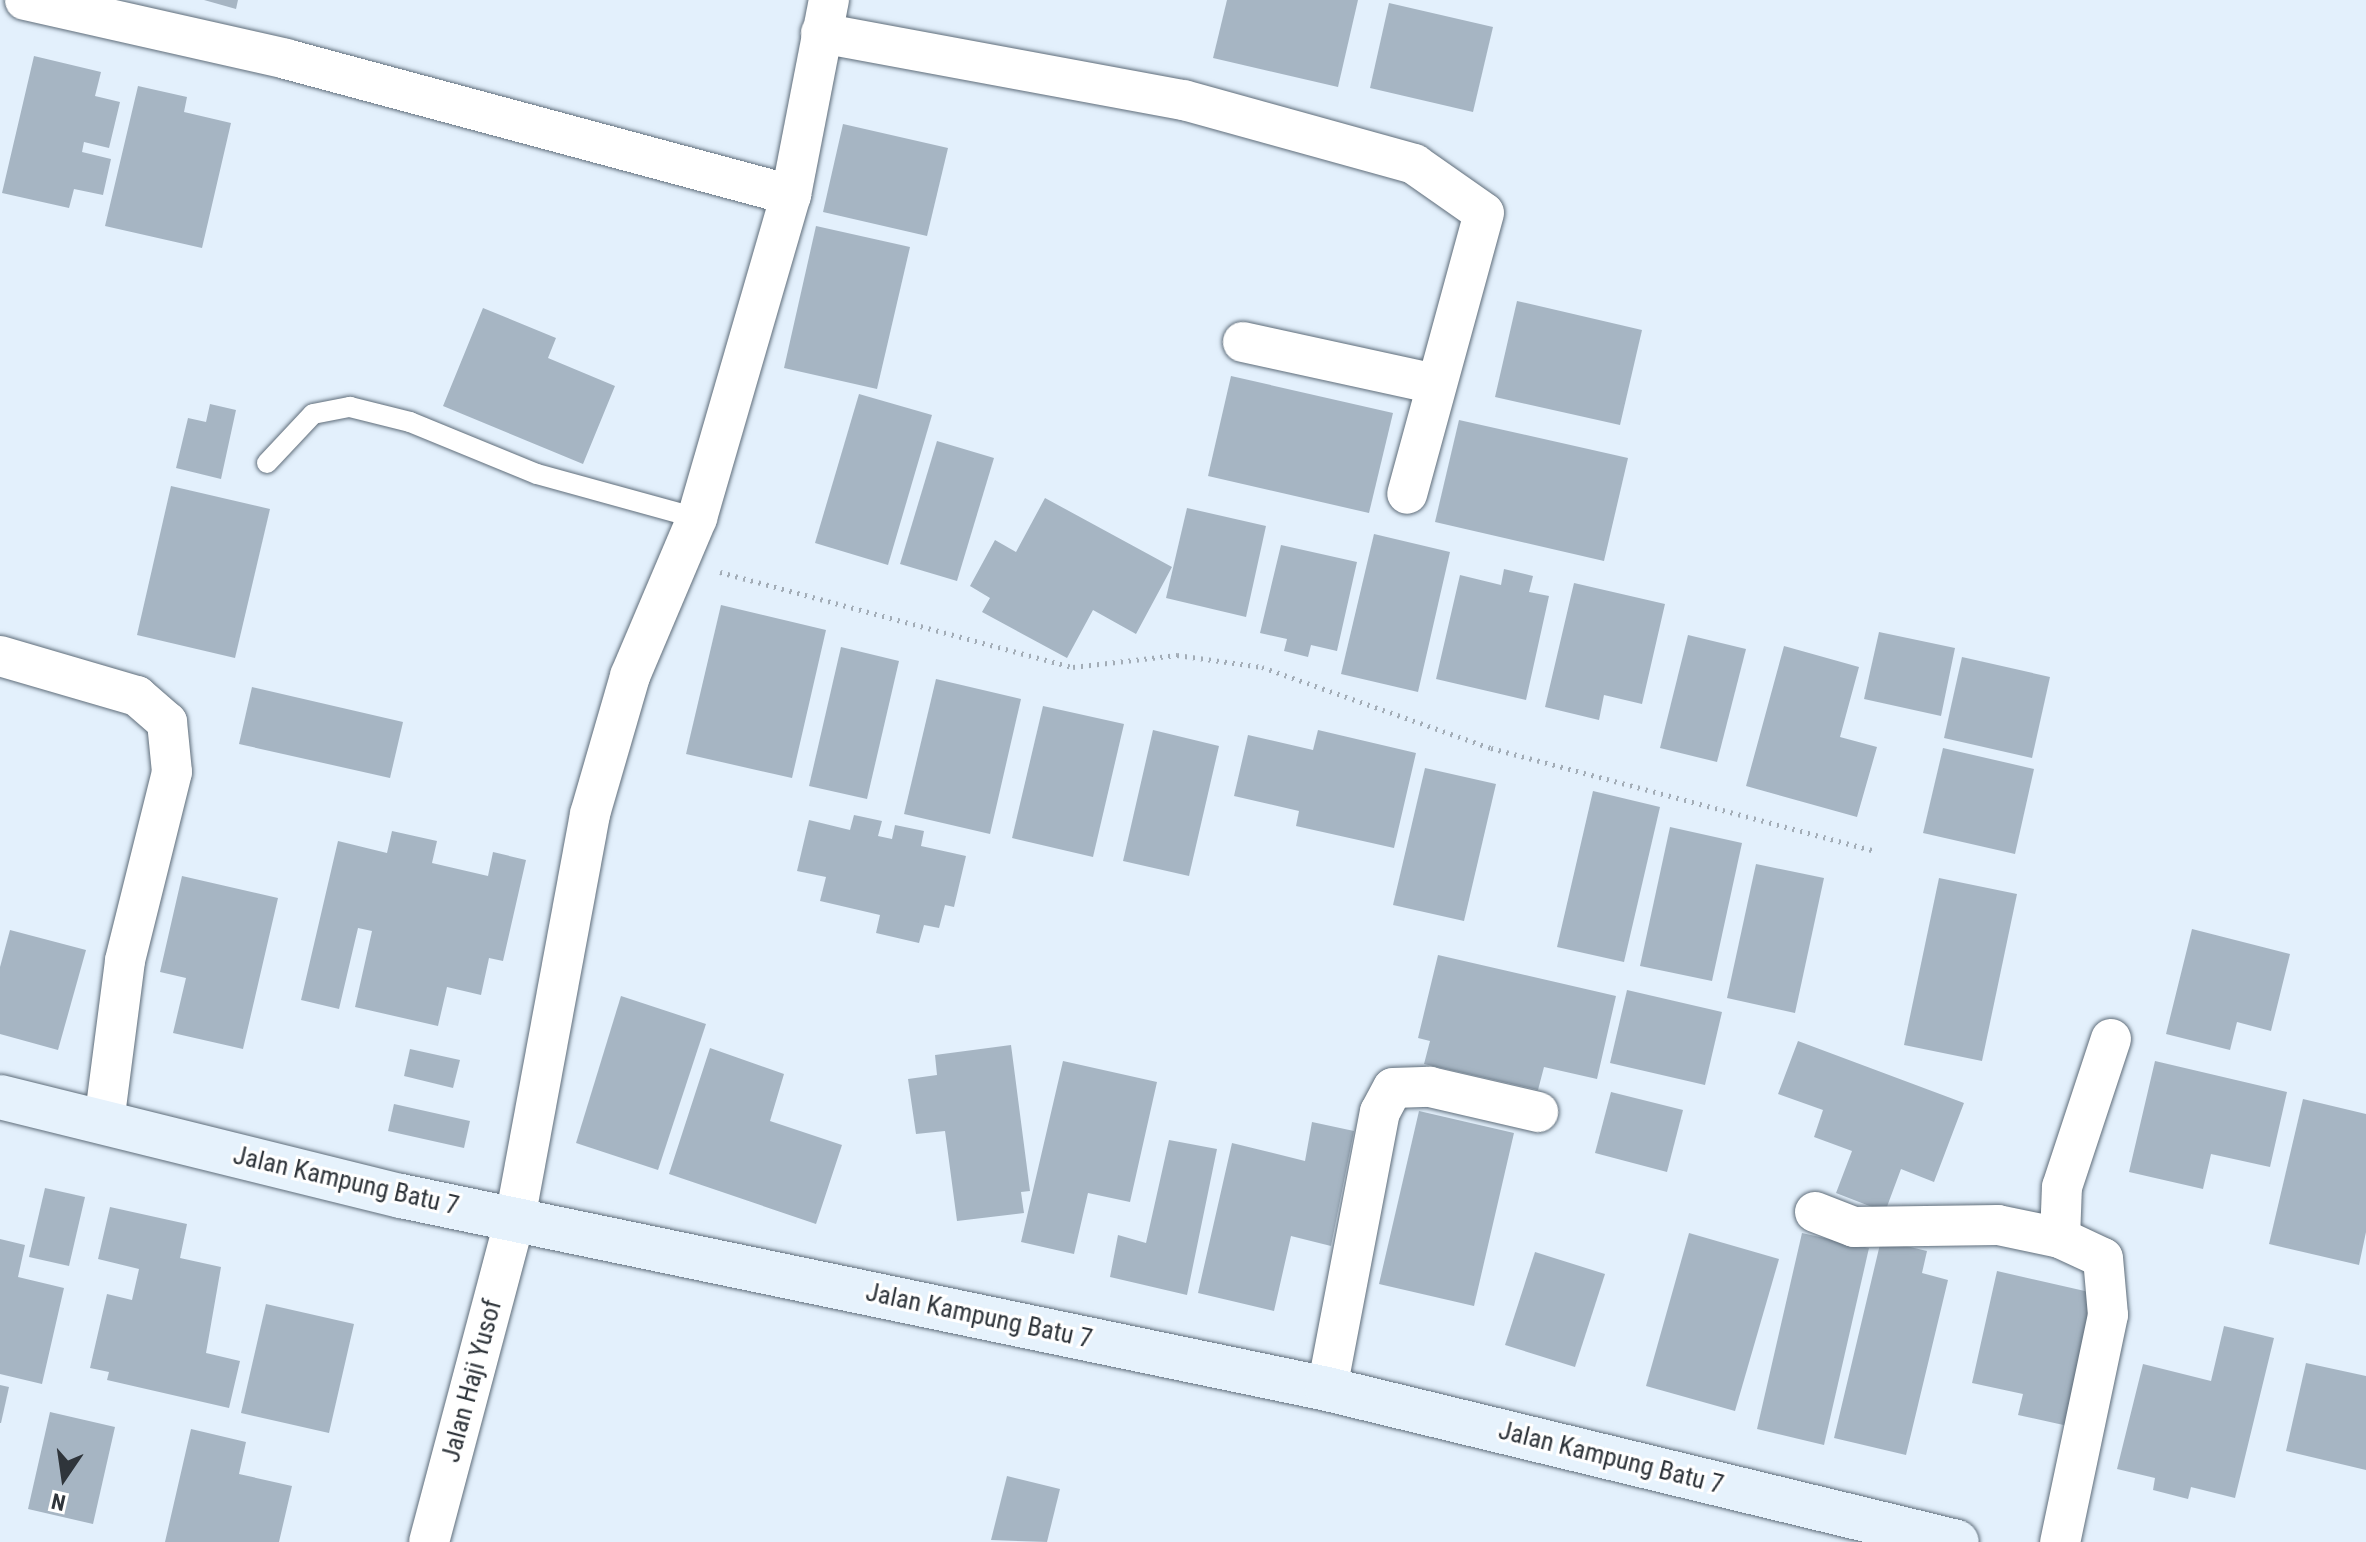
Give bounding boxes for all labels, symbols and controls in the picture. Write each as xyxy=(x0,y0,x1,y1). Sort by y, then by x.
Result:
street label: Jalan Kampung Batu 7 xyxy=(230,1140,462,1222)
street label: Jalan Kampung Batu 7 xyxy=(863,1277,1095,1355)
street label: Jalan Haji Yusof xyxy=(435,1296,509,1466)
street label: Jalan Kampung Batu 7 xyxy=(1495,1415,1727,1501)
north arrow xyxy=(24,1438,104,1518)
text: N xyxy=(49,1488,68,1516)

